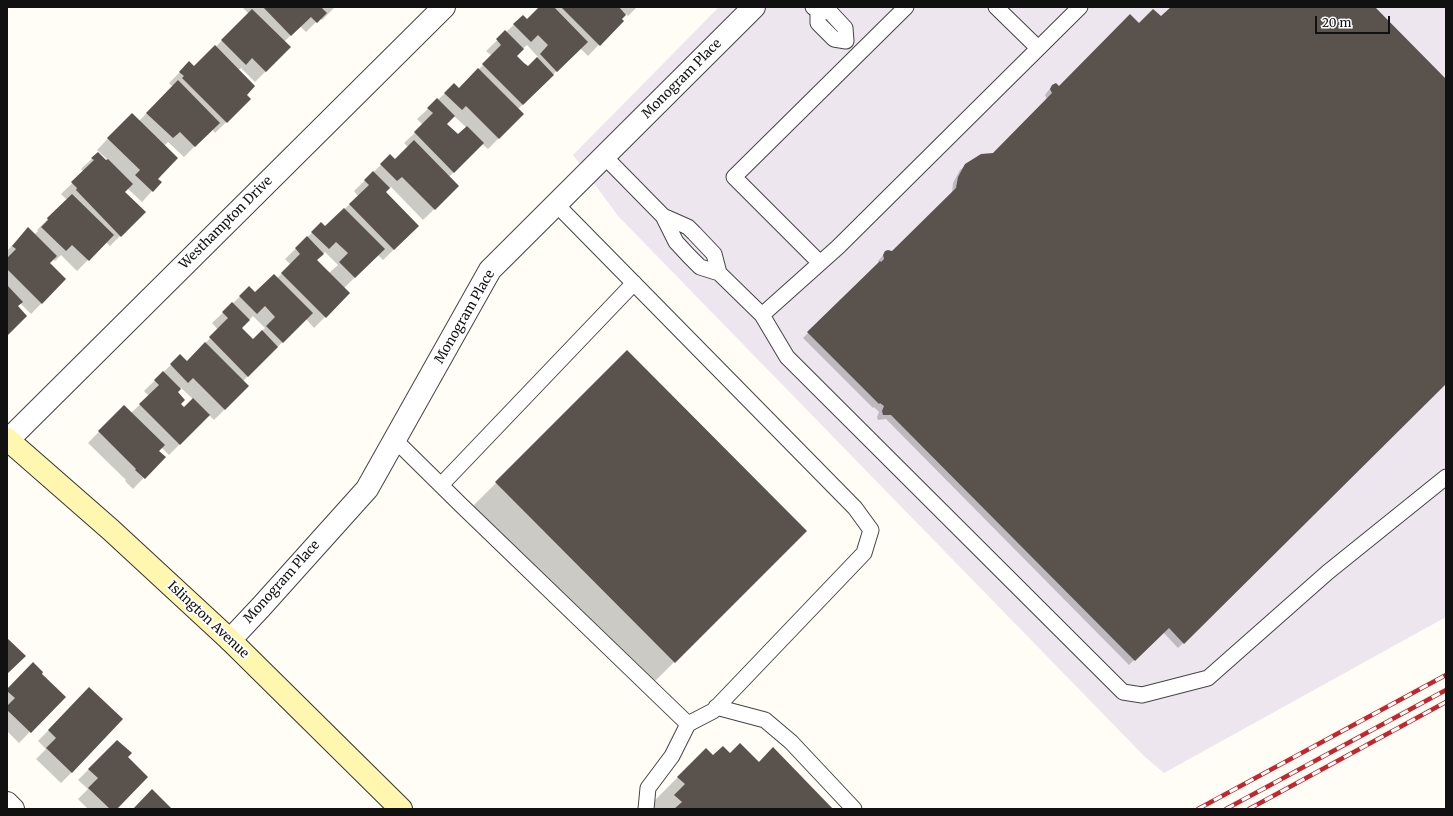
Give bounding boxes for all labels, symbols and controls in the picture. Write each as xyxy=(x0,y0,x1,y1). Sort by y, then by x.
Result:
scale bar xyxy=(1317,8,1392,34)
text: 20 m xyxy=(1322,15,1351,30)
street label: Monogram Place xyxy=(639,36,725,122)
street label: Westhampton Drive xyxy=(176,173,276,273)
street label: Monogram Place xyxy=(432,267,498,367)
street label: Monogram Place xyxy=(241,537,323,627)
street label: Islington Avenue xyxy=(164,578,252,662)

